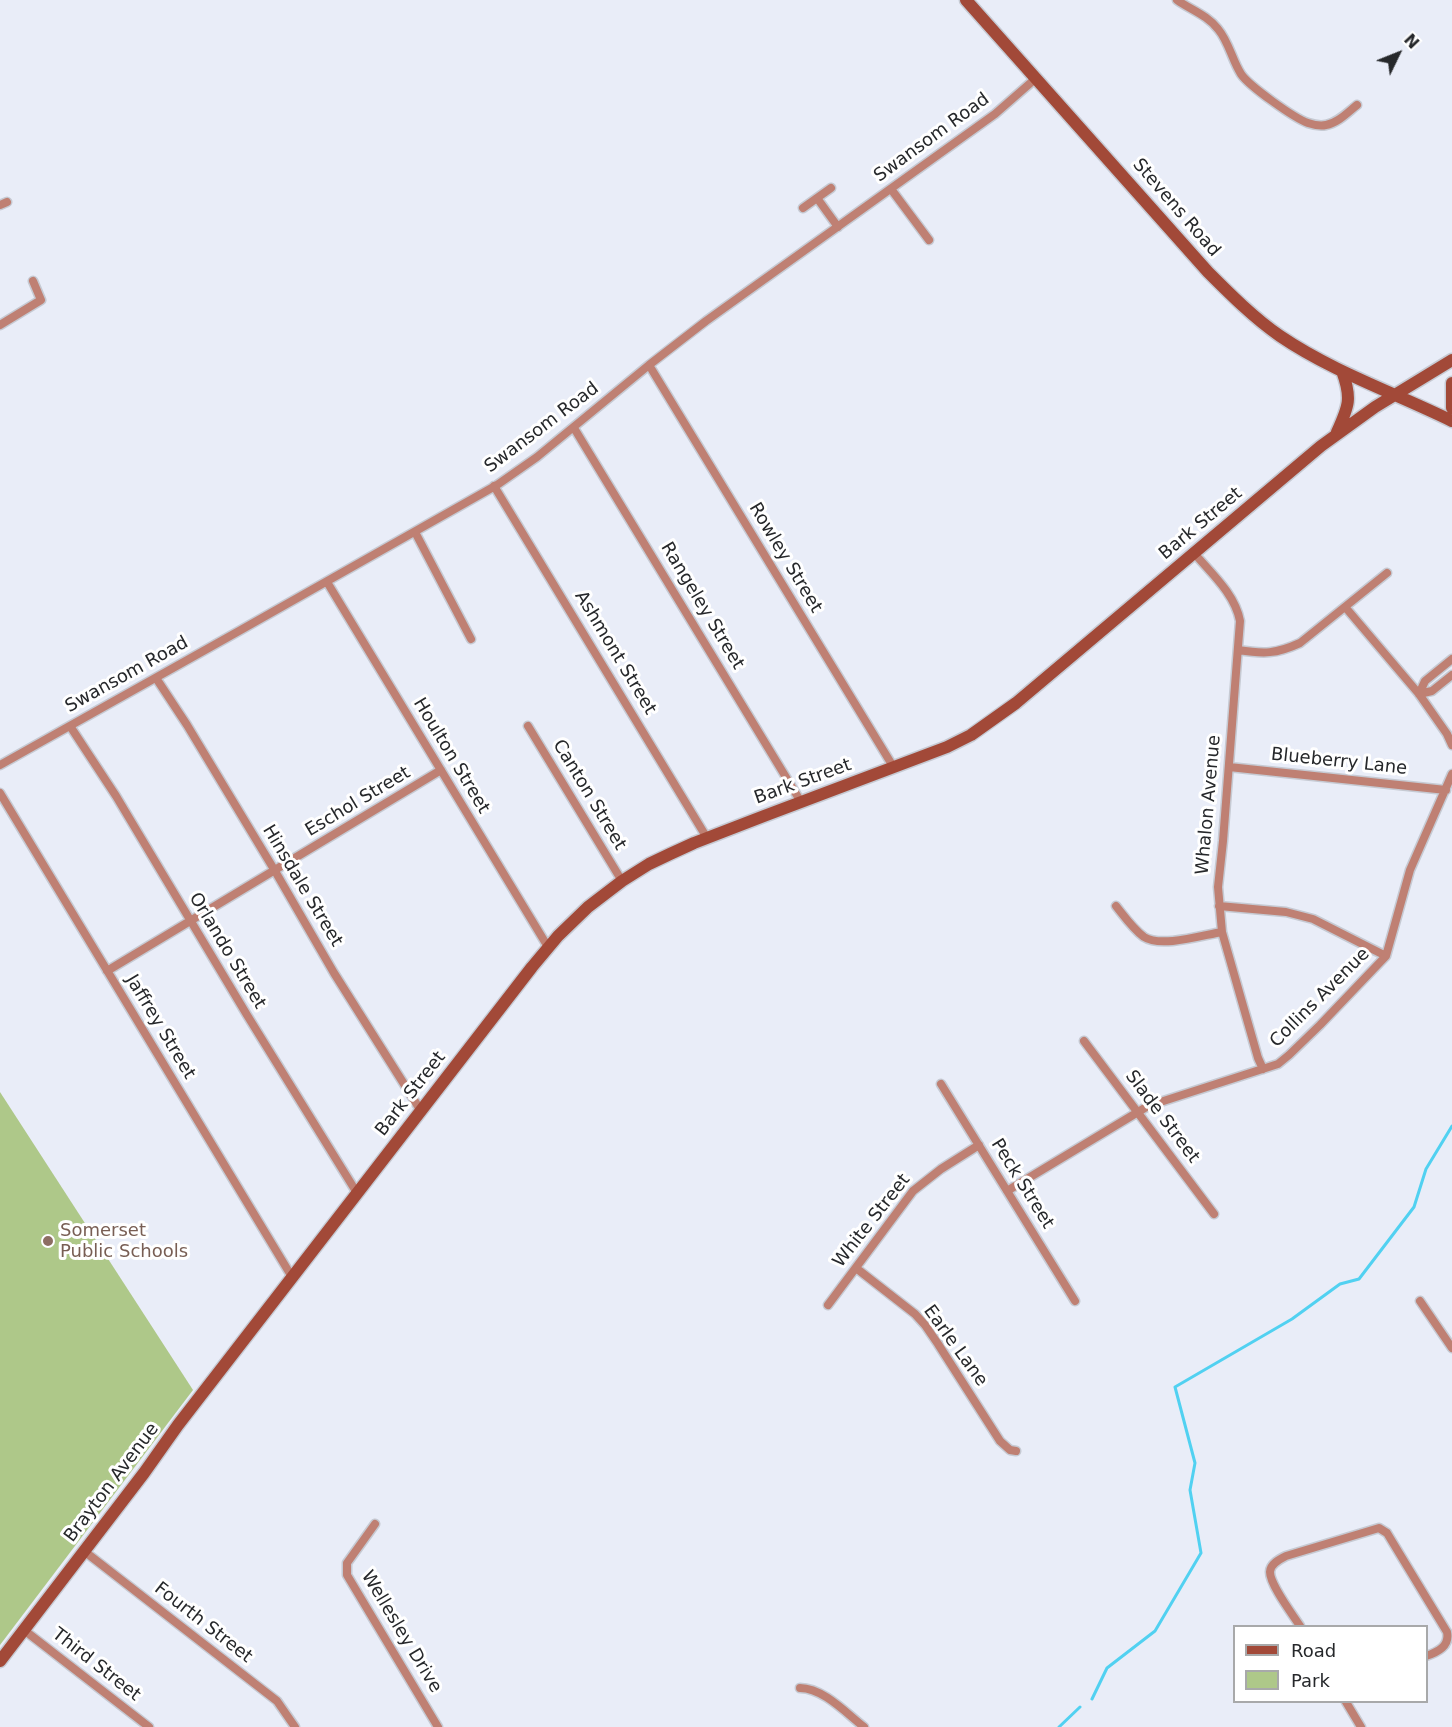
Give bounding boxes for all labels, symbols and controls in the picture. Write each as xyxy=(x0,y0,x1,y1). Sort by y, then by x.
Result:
north arrow xyxy=(1368,24,1428,84)
text: N xyxy=(1400,30,1423,53)
street label: Swansom Road xyxy=(870,89,994,187)
street label: Stevens Road xyxy=(1128,155,1224,261)
street label: Swansom Road xyxy=(481,378,603,478)
street label: Bark Street xyxy=(1155,483,1247,565)
street label: Rowley Street xyxy=(744,499,826,617)
street label: Rangeley Street xyxy=(656,539,748,673)
street label: Ashmont Street xyxy=(570,587,660,719)
street label: Swansom Road xyxy=(62,632,192,718)
street label: Houlton Street xyxy=(408,694,494,818)
street label: Whalon Avenue xyxy=(1192,734,1226,876)
street label: Canton Street xyxy=(548,736,630,854)
street label: Blueberry Lane xyxy=(1270,744,1408,780)
street label: Bark Street xyxy=(752,754,854,810)
street label: Eschol Street xyxy=(302,762,414,842)
street label: Hinsdale Street xyxy=(257,821,347,951)
street label: Orlando Street xyxy=(184,889,270,1013)
street label: Collins Avenue xyxy=(1266,944,1374,1052)
street label: Jaffrey Street xyxy=(120,971,200,1083)
street label: Bark Street xyxy=(371,1047,451,1141)
street label: Slade Street xyxy=(1120,1066,1204,1168)
street label: Peck Street xyxy=(986,1135,1058,1233)
street label: White Street xyxy=(829,1170,915,1272)
place label: Somerset Public Schools xyxy=(60,1220,188,1262)
marker: Somerset Public Schools xyxy=(41,1234,55,1248)
street label: Earle Lane xyxy=(918,1301,992,1391)
street label: Brayton Avenue xyxy=(60,1419,164,1547)
street label: Wellesley Drive xyxy=(356,1567,446,1697)
street label: Fourth Street xyxy=(150,1578,256,1668)
street label: Third Street xyxy=(47,1624,145,1706)
legend xyxy=(1233,1625,1428,1703)
text: Road xyxy=(1291,1640,1336,1661)
text: Park xyxy=(1291,1670,1330,1691)

